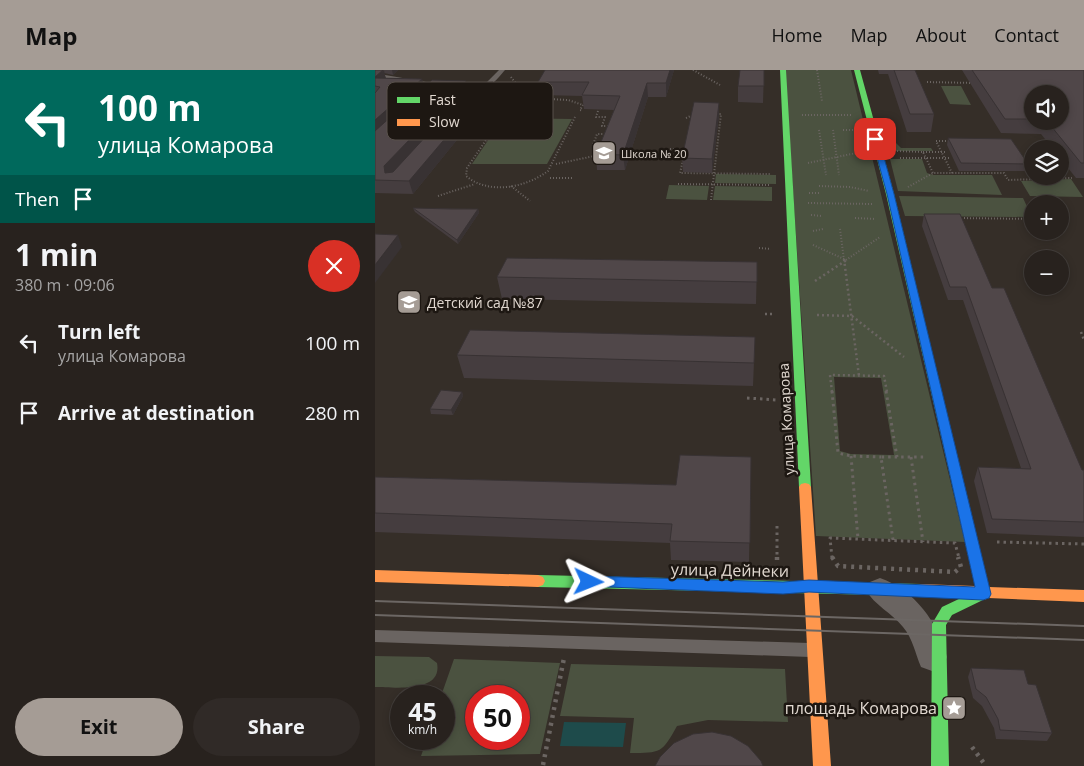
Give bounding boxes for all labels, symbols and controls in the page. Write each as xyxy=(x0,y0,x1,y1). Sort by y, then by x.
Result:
text: Map xyxy=(25,19,77,52)
text: Home xyxy=(772,23,822,47)
text: Map xyxy=(850,23,888,47)
text: About xyxy=(916,23,966,47)
text: Contact xyxy=(994,23,1059,47)
legend xyxy=(387,82,553,140)
text: 100 m xyxy=(98,84,202,131)
map controls xyxy=(1024,85,1069,295)
button: sound xyxy=(1024,85,1069,130)
icon: left xyxy=(15,90,80,155)
text: Fast xyxy=(429,90,456,109)
text: Slow xyxy=(429,112,460,131)
pin xyxy=(854,118,896,160)
icon: arrive xyxy=(861,125,889,153)
text: улица Комарова xyxy=(98,129,274,159)
school or university icon: Школа № 20 xyxy=(591,140,617,166)
button: layers xyxy=(1024,140,1069,185)
place label: Школа № 20 xyxy=(621,146,687,161)
icon: arrive xyxy=(69,185,97,213)
text: Then xyxy=(15,186,59,212)
button: + xyxy=(1024,195,1069,240)
text: 1 min xyxy=(15,234,98,275)
button: close xyxy=(308,240,360,292)
button: − xyxy=(1024,250,1069,295)
text: 380 m · 09:06 xyxy=(15,274,115,296)
school or university icon: Детский сад №87 xyxy=(396,289,422,315)
place label: Детский сад №87 xyxy=(427,293,543,312)
text: Turn left xyxy=(58,319,140,345)
icon: left xyxy=(15,329,43,357)
text: 100 m xyxy=(305,330,360,356)
text: улица Комарова xyxy=(58,345,186,367)
street label: улица Комарова xyxy=(774,363,798,475)
icon: arrive xyxy=(15,399,43,427)
text: Arrive at destination xyxy=(58,400,255,426)
text: 280 m xyxy=(305,400,360,426)
position arrow xyxy=(562,555,614,607)
street label: улица Дейнеки xyxy=(671,558,789,582)
speed limit sign: 50 xyxy=(465,685,530,750)
text: 45 xyxy=(408,694,437,728)
place icon: площадь Комарова xyxy=(941,695,967,721)
place label: площадь Комарова xyxy=(785,697,937,719)
button: Exit xyxy=(15,698,183,756)
button: Share xyxy=(193,698,360,756)
text: km/h xyxy=(408,721,437,738)

